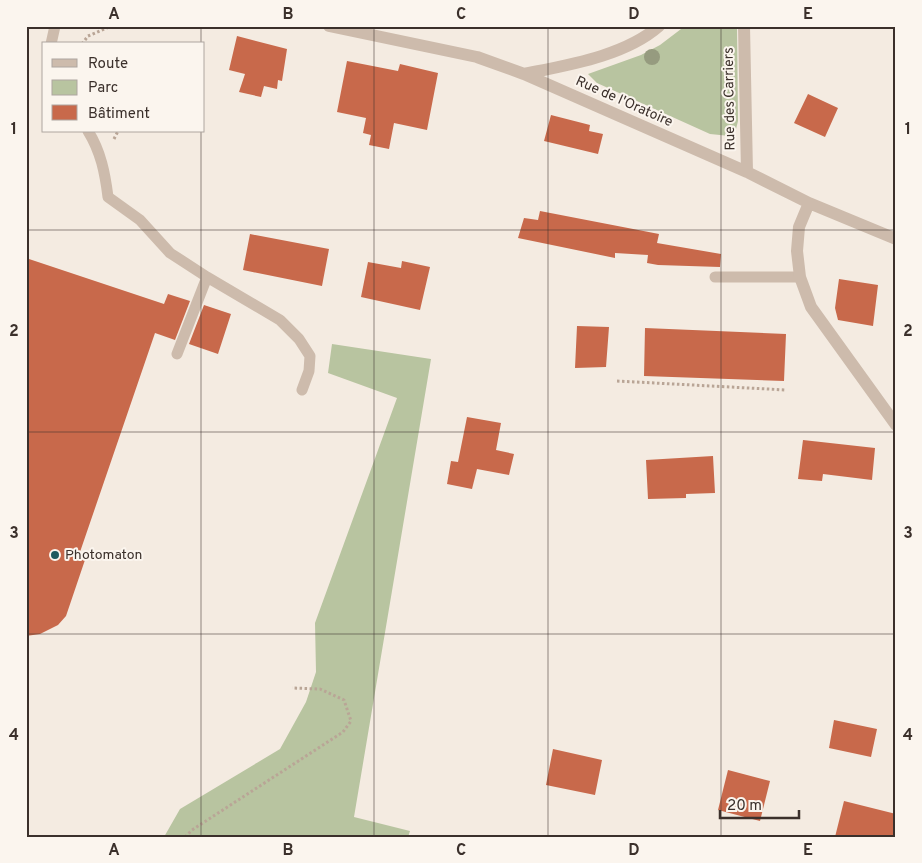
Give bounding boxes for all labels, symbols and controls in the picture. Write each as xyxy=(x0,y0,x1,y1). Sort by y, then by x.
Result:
text: A xyxy=(108,5,120,25)
text: B xyxy=(282,5,294,25)
text: C xyxy=(456,5,466,25)
text: D xyxy=(628,5,640,25)
text: E xyxy=(803,5,813,25)
legend xyxy=(42,42,205,132)
street label: Rue des Carriers xyxy=(721,47,739,151)
text: Route xyxy=(88,55,128,74)
street label: Rue de l'Oratoire xyxy=(573,73,675,131)
text: Parc xyxy=(88,79,118,98)
text: Bâtiment xyxy=(88,105,150,124)
text: 1 xyxy=(11,120,17,140)
text: 1 xyxy=(905,120,911,140)
text: 2 xyxy=(9,322,19,342)
text: 2 xyxy=(903,322,913,342)
text: 3 xyxy=(9,524,19,544)
text: 3 xyxy=(903,524,913,544)
place label: Photomaton xyxy=(65,547,142,564)
marker: Photomaton xyxy=(49,549,61,561)
text: 4 xyxy=(9,726,19,746)
text: 4 xyxy=(903,726,913,746)
scale bar xyxy=(720,788,798,820)
text: 20 m xyxy=(727,797,762,816)
text: A xyxy=(108,841,120,861)
text: B xyxy=(282,841,294,861)
text: C xyxy=(456,841,466,861)
text: D xyxy=(628,841,640,861)
text: E xyxy=(803,841,813,861)

